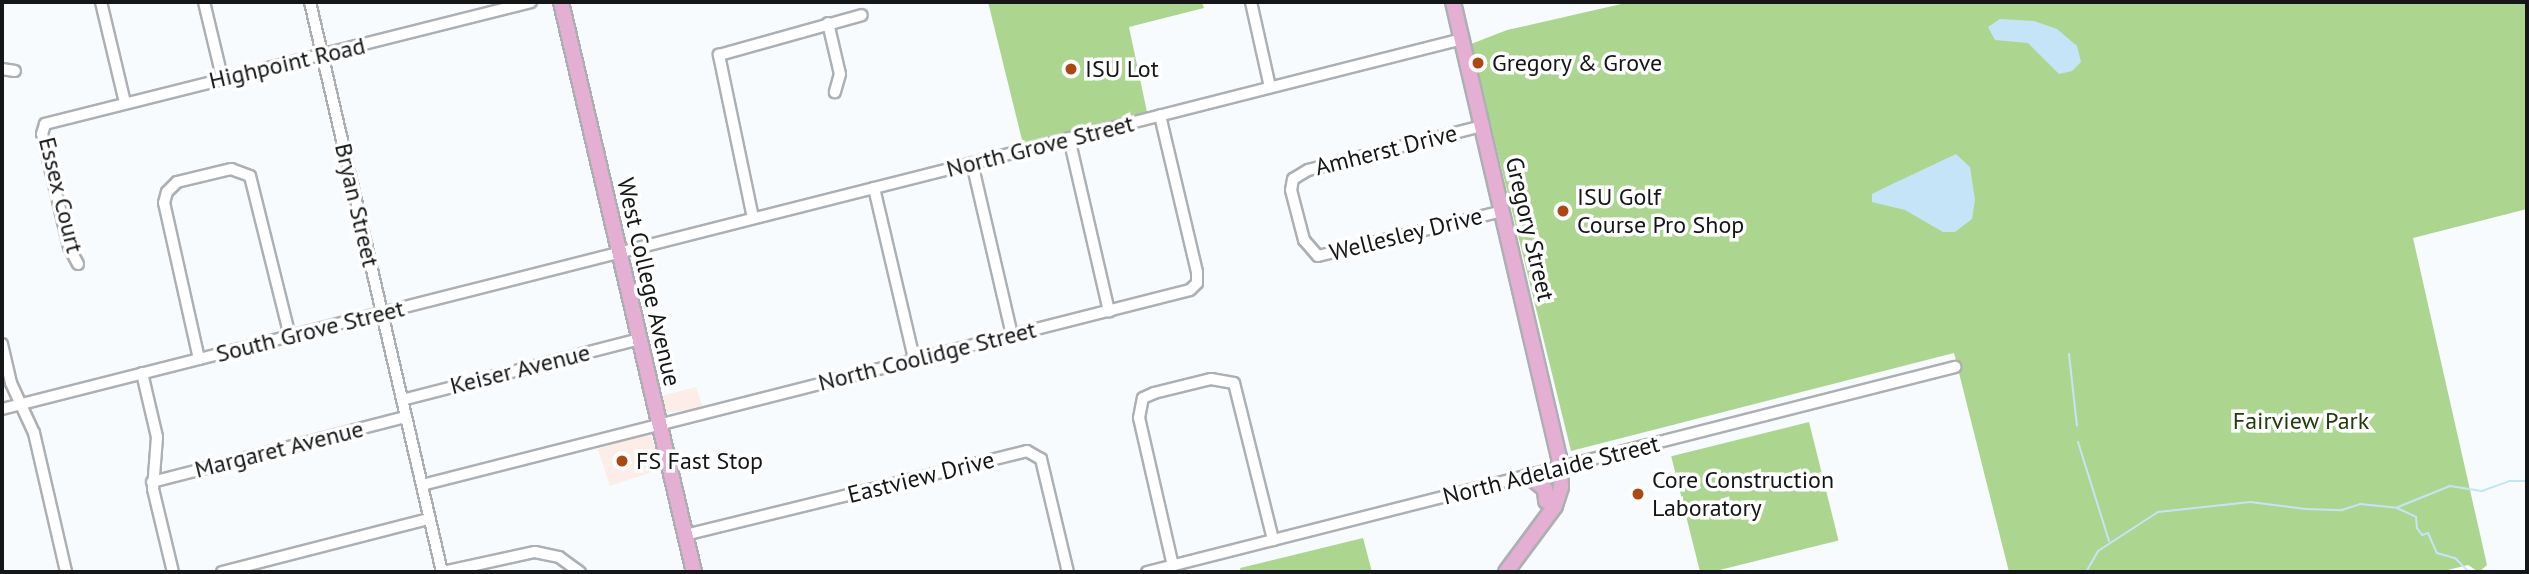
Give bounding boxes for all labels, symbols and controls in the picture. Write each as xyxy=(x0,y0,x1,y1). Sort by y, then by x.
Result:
street label: Highpoint Road xyxy=(206,31,368,95)
place label: Gregory & Grove xyxy=(1492,49,1663,77)
place label: ISU Lot xyxy=(1085,55,1159,83)
marker: Gregory & Grove xyxy=(1470,55,1486,71)
marker: ISU Lot xyxy=(1063,61,1079,77)
street label: North Grove Street xyxy=(943,109,1137,183)
street label: Amherst Drive xyxy=(1312,118,1460,182)
street label: Essex Court xyxy=(33,134,89,256)
street label: Bryan Street xyxy=(329,140,385,270)
street label: Gregory Street xyxy=(1499,154,1561,304)
street label: West College Avenue xyxy=(611,175,687,389)
place label: ISU Golf Course Pro Shop xyxy=(1577,183,1744,239)
street label: Wellesley Drive xyxy=(1326,201,1486,267)
marker: ISU Golf Course Pro Shop xyxy=(1555,203,1571,219)
street label: South Grove Street xyxy=(213,294,407,368)
street label: North Coolidge Street xyxy=(815,315,1039,397)
street label: Keiser Avenue xyxy=(447,338,593,400)
park label: Fairview Park xyxy=(2232,407,2370,435)
street label: Margaret Avenue xyxy=(191,414,367,484)
street label: North Adelaide Street xyxy=(1439,429,1663,511)
street label: Eastview Drive xyxy=(844,445,998,509)
place label: FS Fast Stop xyxy=(636,447,763,475)
marker: FS Fast Stop xyxy=(614,453,630,469)
place label: Core Construction Laboratory xyxy=(1652,466,1834,522)
marker: Core Construction Laboratory xyxy=(1630,486,1646,502)

